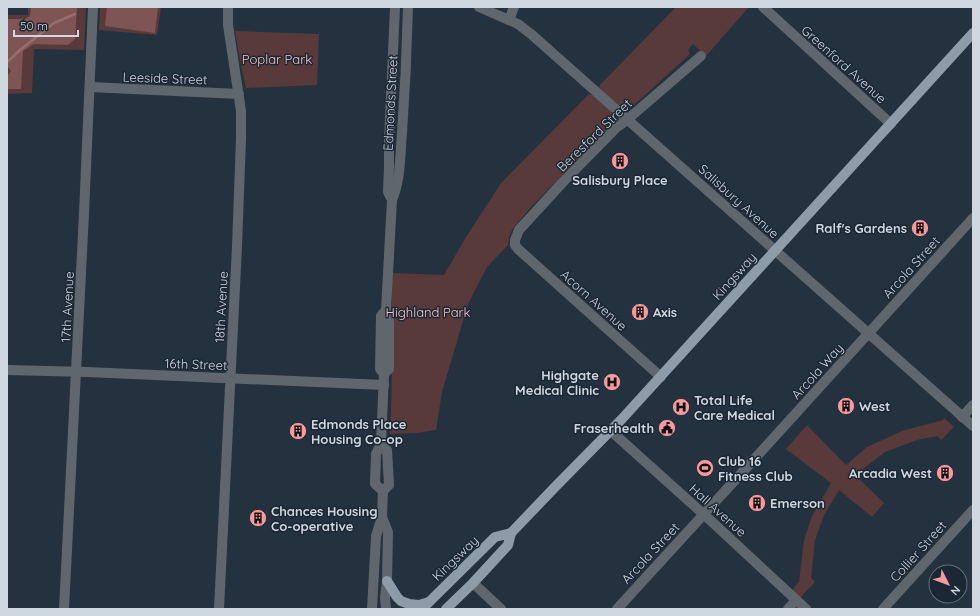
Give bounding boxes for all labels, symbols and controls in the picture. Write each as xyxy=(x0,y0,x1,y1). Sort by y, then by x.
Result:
scale bar xyxy=(14,12,78,38)
text: 50 m xyxy=(20,18,48,33)
street label: Greenford Avenue xyxy=(798,22,890,106)
park label: Poplar Park xyxy=(242,51,312,67)
street label: Edmonds Street xyxy=(380,55,400,151)
street label: Leeside Street xyxy=(122,69,208,87)
street label: Beresford Street xyxy=(553,95,635,175)
building icon: Salisbury Place xyxy=(610,151,630,171)
street label: Salisbury Avenue xyxy=(695,161,783,241)
place label: Salisbury Place xyxy=(572,172,668,188)
building icon: Ralf's Gardens xyxy=(910,218,930,238)
place label: Ralf's Gardens xyxy=(815,220,907,236)
street label: Arcola Street xyxy=(879,233,943,301)
street label: Kingsway xyxy=(709,249,759,303)
street label: Acorn Avenue xyxy=(558,266,630,334)
street label: 17th Avenue xyxy=(57,271,77,343)
street label: 18th Avenue xyxy=(211,271,231,343)
building icon: Axis xyxy=(630,302,650,322)
park label: Highland Park xyxy=(386,304,471,320)
place label: Axis xyxy=(653,304,677,320)
street label: Arcola Way xyxy=(788,340,846,402)
street label: 16th Street xyxy=(164,355,228,373)
place label: Highgate Medical Clinic xyxy=(515,367,599,398)
hospital icon: Highgate Medical Clinic xyxy=(602,372,622,392)
place label: Total Life Care Medical xyxy=(694,392,775,423)
building icon: West xyxy=(836,396,856,416)
hospital icon: Total Life Care Medical xyxy=(671,397,691,417)
place label: West xyxy=(859,398,890,414)
place label: Edmonds Place Housing Co-op xyxy=(311,416,407,447)
public building icon: Fraserhealth xyxy=(657,418,677,438)
place label: Fraserhealth xyxy=(574,420,654,436)
building icon: Edmonds Place Housing Co-op xyxy=(288,421,308,441)
place label: Club 16 Fitness Club xyxy=(718,453,793,484)
sports icon: Club 16 Fitness Club xyxy=(695,458,715,478)
building icon: Arcadia West xyxy=(935,463,955,483)
place label: Arcadia West xyxy=(849,465,932,481)
street label: Hall Avenue xyxy=(686,480,750,540)
building icon: Emerson xyxy=(747,493,767,513)
place label: Emerson xyxy=(770,495,825,511)
place label: Chances Housing Co-operative xyxy=(271,503,377,534)
building icon: Chances Housing Co-operative xyxy=(248,508,268,528)
street label: Collier Street xyxy=(886,517,950,585)
street label: Arcola Street xyxy=(618,519,682,587)
street label: Kingsway xyxy=(428,532,482,584)
north arrow xyxy=(928,564,968,604)
text: N xyxy=(948,583,963,598)

